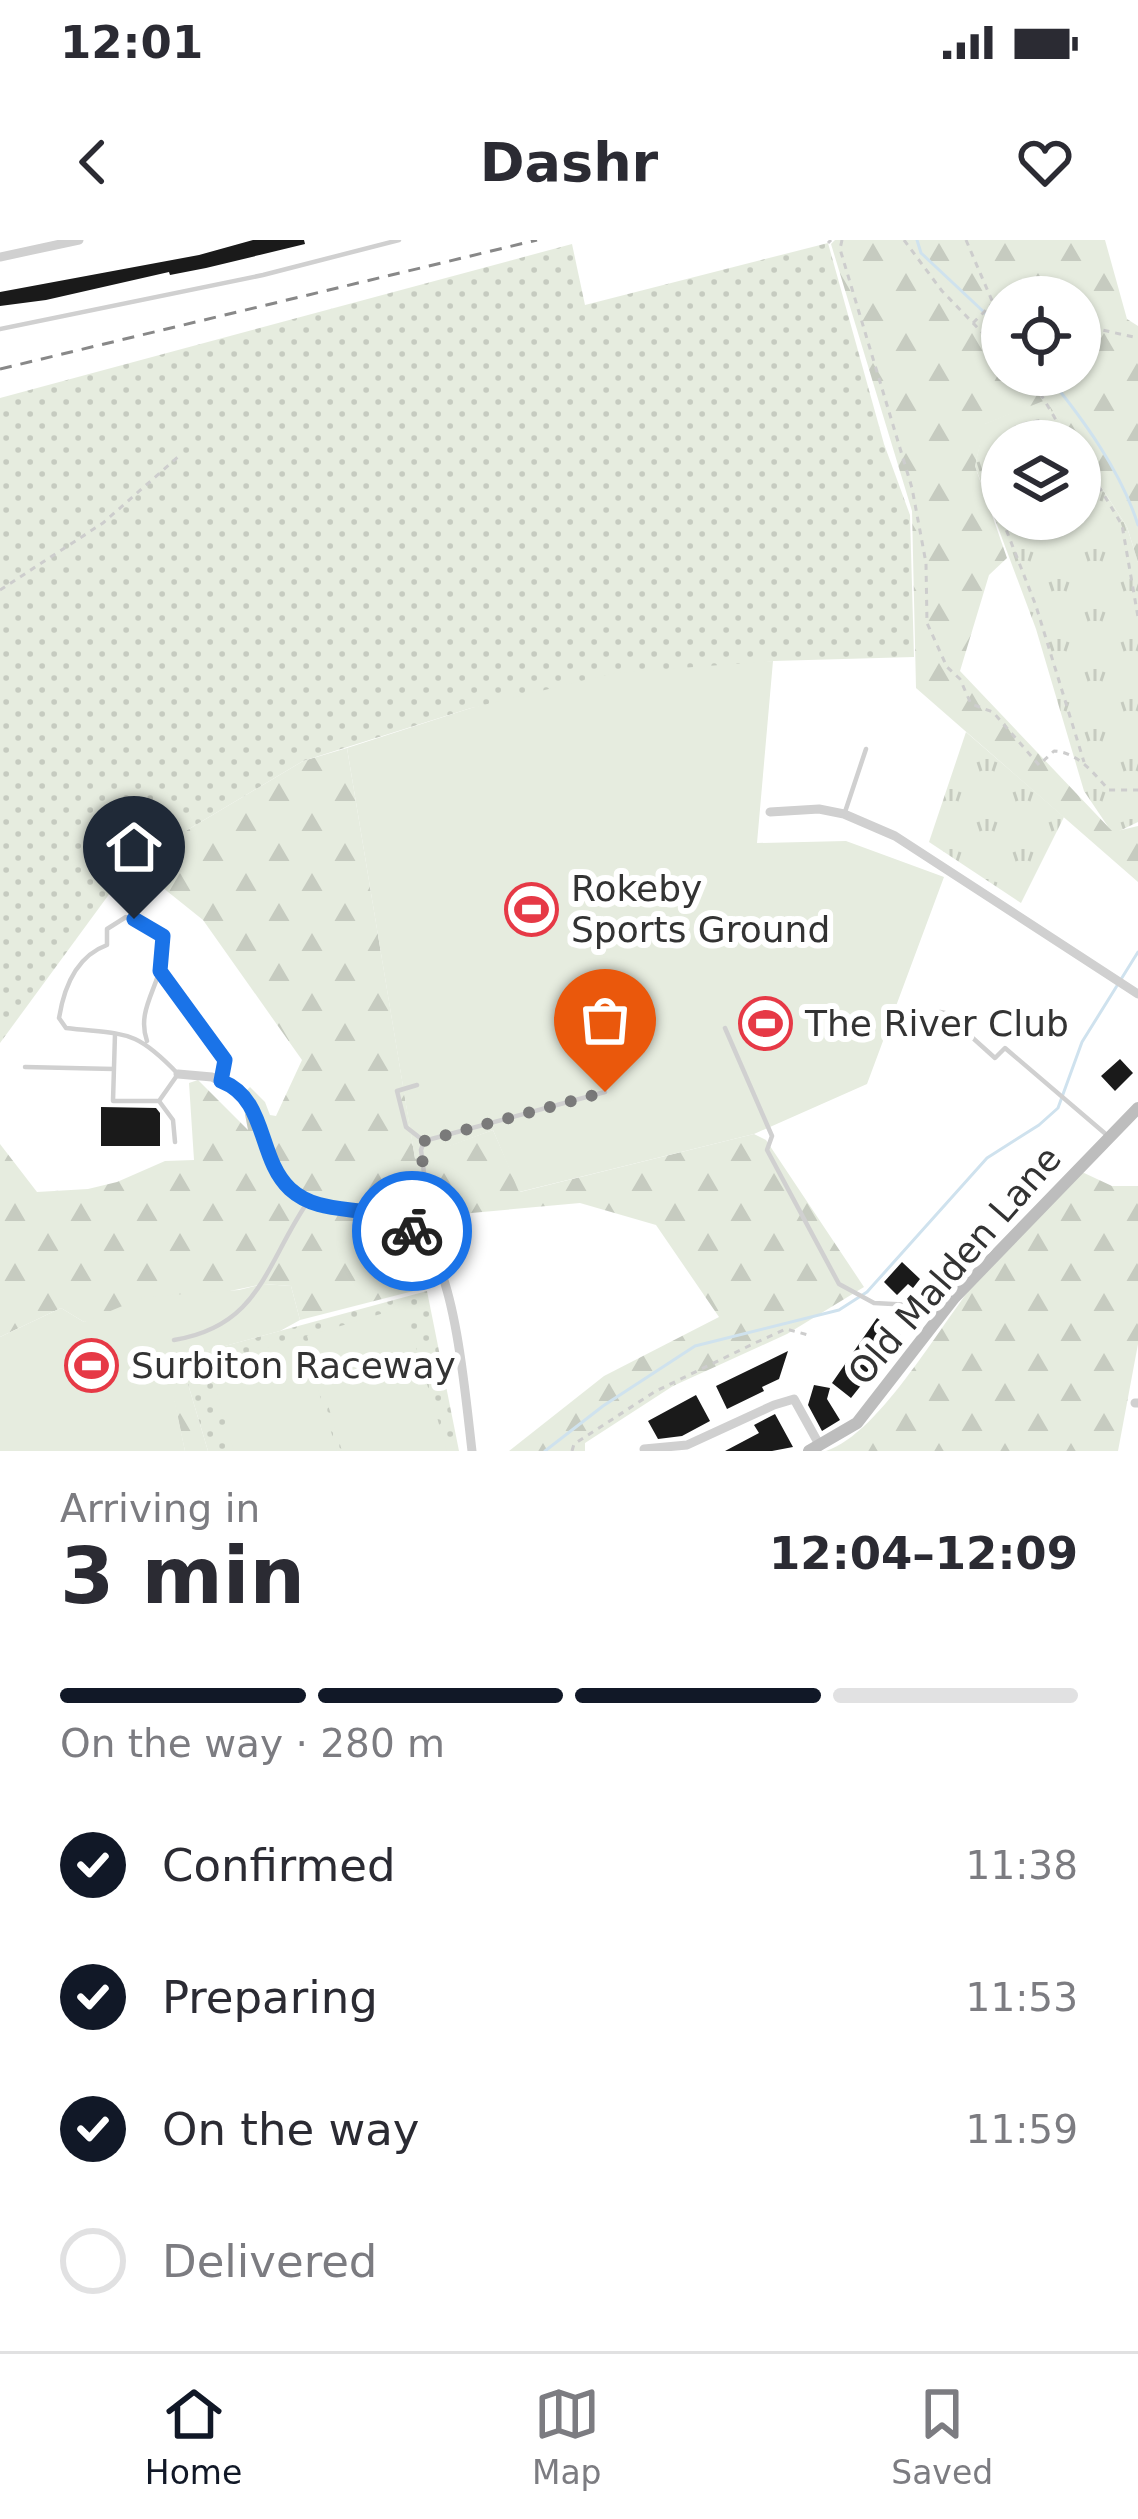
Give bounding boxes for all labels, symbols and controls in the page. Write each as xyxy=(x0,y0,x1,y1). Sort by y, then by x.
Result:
text: 12:01 xyxy=(60,16,203,69)
icon: back xyxy=(60,129,126,195)
icon: heart xyxy=(1012,129,1078,195)
text: Dashr xyxy=(480,131,658,194)
map controls xyxy=(981,276,1101,540)
button: locate xyxy=(981,276,1101,396)
button: layers xyxy=(981,420,1101,540)
pin xyxy=(83,796,185,919)
icon: home xyxy=(101,814,167,880)
place label: Rokeby Sports Ground xyxy=(571,868,830,950)
sports icon: Rokeby Sports Ground xyxy=(504,881,560,937)
pin xyxy=(554,969,656,1092)
icon: bag xyxy=(572,987,638,1053)
sports icon: The River Club xyxy=(738,995,794,1051)
place label: The River Club xyxy=(804,1003,1069,1044)
street label: Old Malden Lane xyxy=(840,1138,1069,1393)
courier xyxy=(352,1171,472,1291)
icon: bike xyxy=(379,1198,445,1264)
sports icon: Surbiton Raceway xyxy=(64,1337,120,1393)
place label: Surbiton Raceway xyxy=(131,1345,456,1386)
text: Arriving in xyxy=(60,1486,260,1531)
text: 12:04–12:09 xyxy=(769,1527,1078,1580)
text: 3 min xyxy=(60,1531,305,1621)
text: On the way · 280 m xyxy=(60,1721,445,1766)
icon: check xyxy=(60,1832,126,1898)
text: Confirmed xyxy=(162,1839,396,1892)
text: 11:38 xyxy=(966,1843,1078,1888)
icon: check xyxy=(60,1964,126,2030)
text: Preparing xyxy=(162,1971,378,2024)
text: 11:53 xyxy=(966,1975,1078,2020)
icon: check xyxy=(60,2096,126,2162)
text: On the way xyxy=(162,2103,419,2156)
text: 11:59 xyxy=(966,2107,1078,2152)
text: Delivered xyxy=(162,2235,377,2288)
tab: Home xyxy=(145,2381,242,2492)
tab: Map xyxy=(532,2381,602,2492)
tab: Saved xyxy=(891,2381,993,2492)

